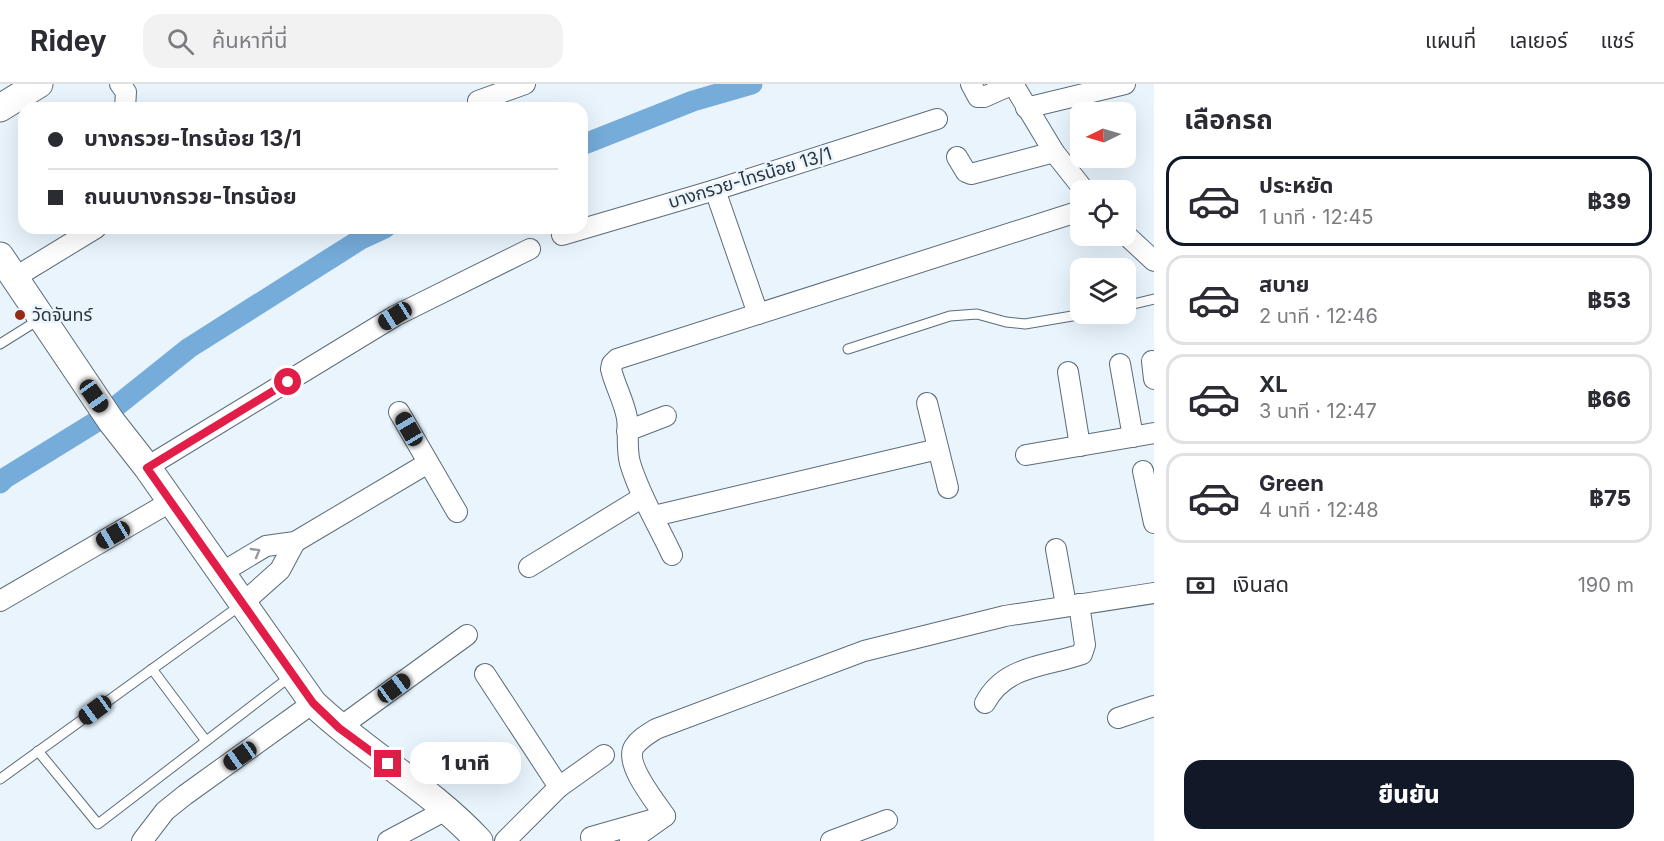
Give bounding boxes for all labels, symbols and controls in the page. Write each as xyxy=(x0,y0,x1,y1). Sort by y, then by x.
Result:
search box xyxy=(143,14,563,68)
text: Ridey xyxy=(30,24,107,58)
icon: search xyxy=(164,25,197,58)
text: ค้นหาที่นี่ xyxy=(212,27,287,53)
text: แผนที่ xyxy=(1425,28,1476,53)
text: เลเยอร์ xyxy=(1509,28,1568,53)
text: แชร์ xyxy=(1601,28,1634,53)
north arrow xyxy=(1070,102,1136,168)
map controls xyxy=(1070,102,1136,324)
text: เลือกรถ xyxy=(1184,103,1273,136)
text: บางกรวย-ไทรน้อย 13/1 xyxy=(84,125,302,151)
street label: บางกรวย-ไทรน้อย 13/1 xyxy=(666,143,834,212)
text: ประหยัด xyxy=(1259,172,1334,198)
icon: car xyxy=(1187,174,1241,228)
button: locate xyxy=(1070,180,1136,246)
text: ถนนบางกรวย-ไทรน้อย xyxy=(84,183,297,209)
text: ฿39 xyxy=(1587,188,1631,214)
text: 1 นาที · 12:45 xyxy=(1259,205,1374,229)
button: layers xyxy=(1070,258,1136,324)
text: สบาย xyxy=(1259,271,1309,297)
icon: car xyxy=(1187,273,1241,327)
text: ฿53 xyxy=(1588,287,1631,313)
car xyxy=(375,299,415,333)
place label: วัดจันทร์ xyxy=(32,304,93,325)
text: 2 นาที · 12:46 xyxy=(1259,304,1378,328)
marker: วัดจันทร์ xyxy=(13,308,27,322)
route start xyxy=(274,368,301,395)
text: XL xyxy=(1259,371,1288,397)
icon: car xyxy=(1187,372,1241,426)
car xyxy=(76,376,112,416)
text: ฿66 xyxy=(1587,386,1631,412)
text: 3 นาที · 12:47 xyxy=(1259,399,1377,423)
car xyxy=(392,409,426,449)
text: Green xyxy=(1259,470,1324,496)
icon: car xyxy=(1187,471,1241,525)
text: ฿75 xyxy=(1589,485,1631,511)
text: 4 นาที · 12:48 xyxy=(1259,498,1379,522)
car xyxy=(93,518,133,552)
one-way arrow xyxy=(250,547,260,559)
icon: cash xyxy=(1184,569,1217,602)
text: เงินสด xyxy=(1232,571,1289,597)
text: 190 m xyxy=(1578,573,1634,597)
car xyxy=(374,670,414,706)
car xyxy=(75,692,115,728)
car xyxy=(220,738,260,774)
callout: 1 นาที xyxy=(409,743,520,785)
route end xyxy=(374,750,401,777)
text: 1 นาที xyxy=(441,751,490,775)
button: ยืนยัน xyxy=(1184,760,1634,829)

